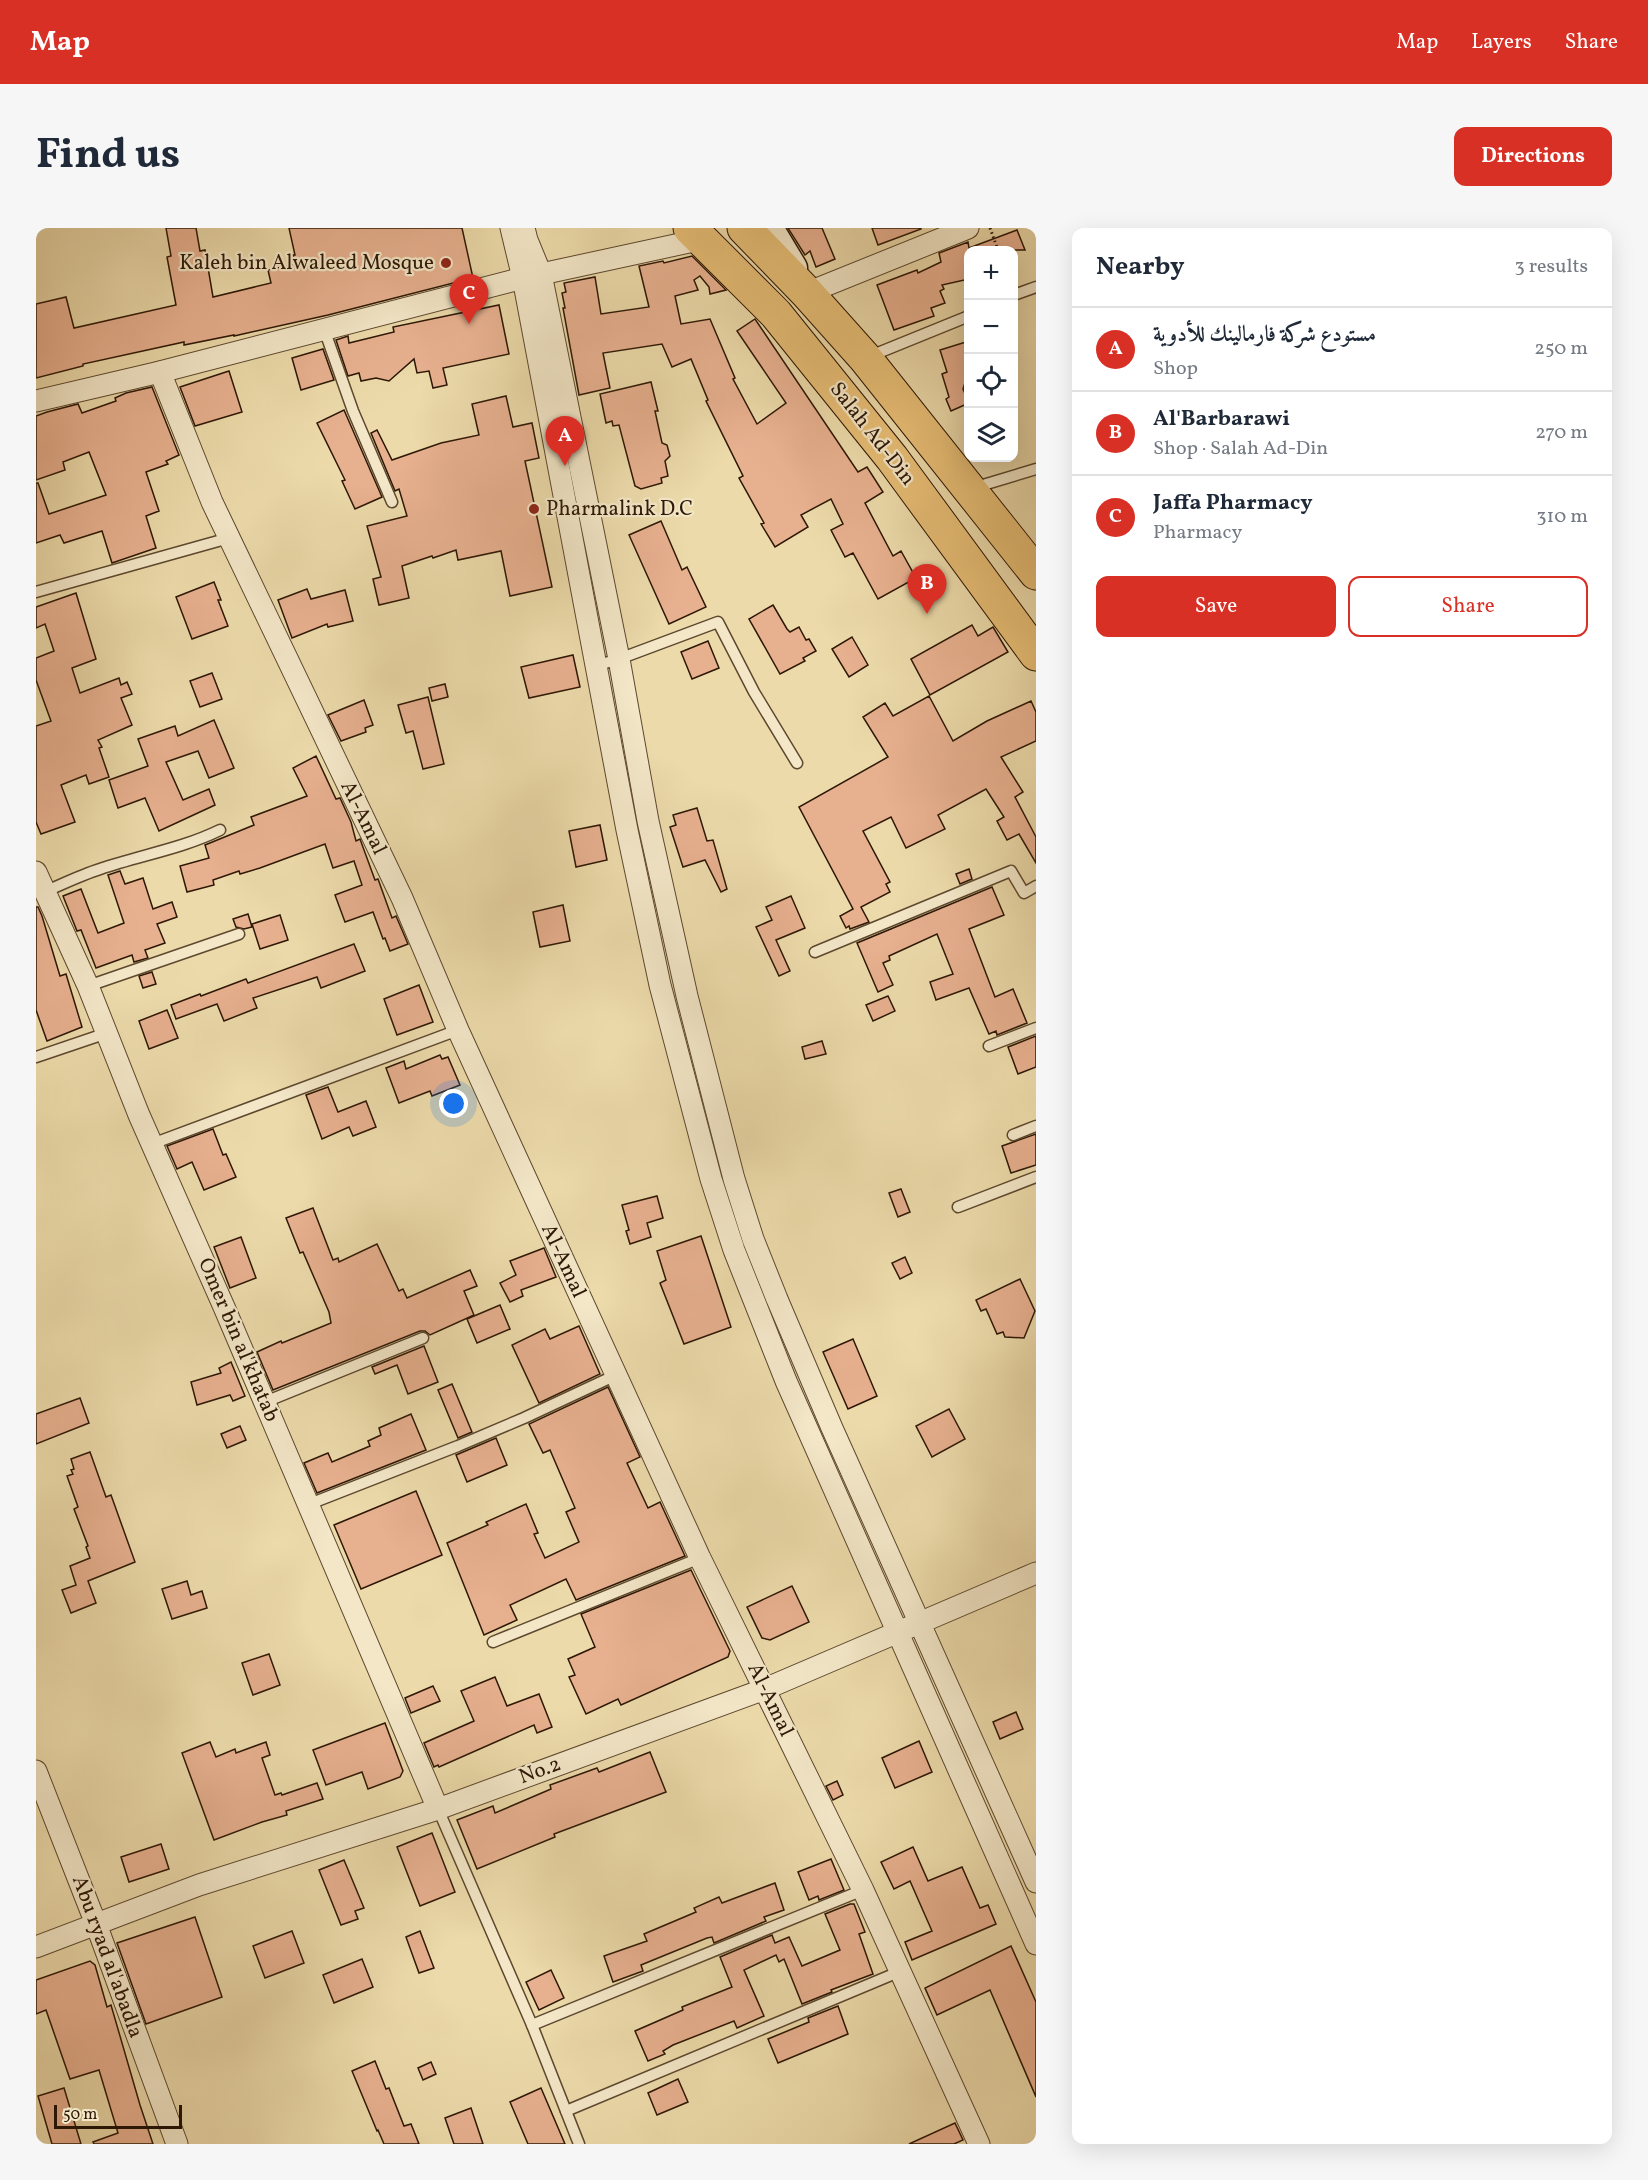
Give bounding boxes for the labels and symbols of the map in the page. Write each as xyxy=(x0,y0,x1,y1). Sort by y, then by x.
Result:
place label: Kaleh bin Alwaleed Mosque xyxy=(179,249,434,278)
marker: Kaleh bin Alwaleed Mosque xyxy=(439,256,453,270)
pin: C xyxy=(450,274,488,324)
street label: Salah Ad-Din xyxy=(822,376,922,492)
pin: A xyxy=(546,416,584,466)
place label: Pharmalink D.C xyxy=(546,495,693,524)
marker: Pharmalink D.C xyxy=(527,502,541,516)
pin: B xyxy=(908,564,946,614)
street label: Al-Amal xyxy=(333,776,393,860)
your location xyxy=(439,1089,468,1118)
street label: Al-Amal xyxy=(533,1219,593,1303)
street label: Omer bin al'khatab xyxy=(190,1253,286,1427)
street label: Al-Amal xyxy=(740,1658,800,1742)
street label: No.2 xyxy=(515,1750,565,1792)
street label: Abu ryad al'abadla xyxy=(64,1872,150,2042)
scale bar xyxy=(54,2102,182,2130)

